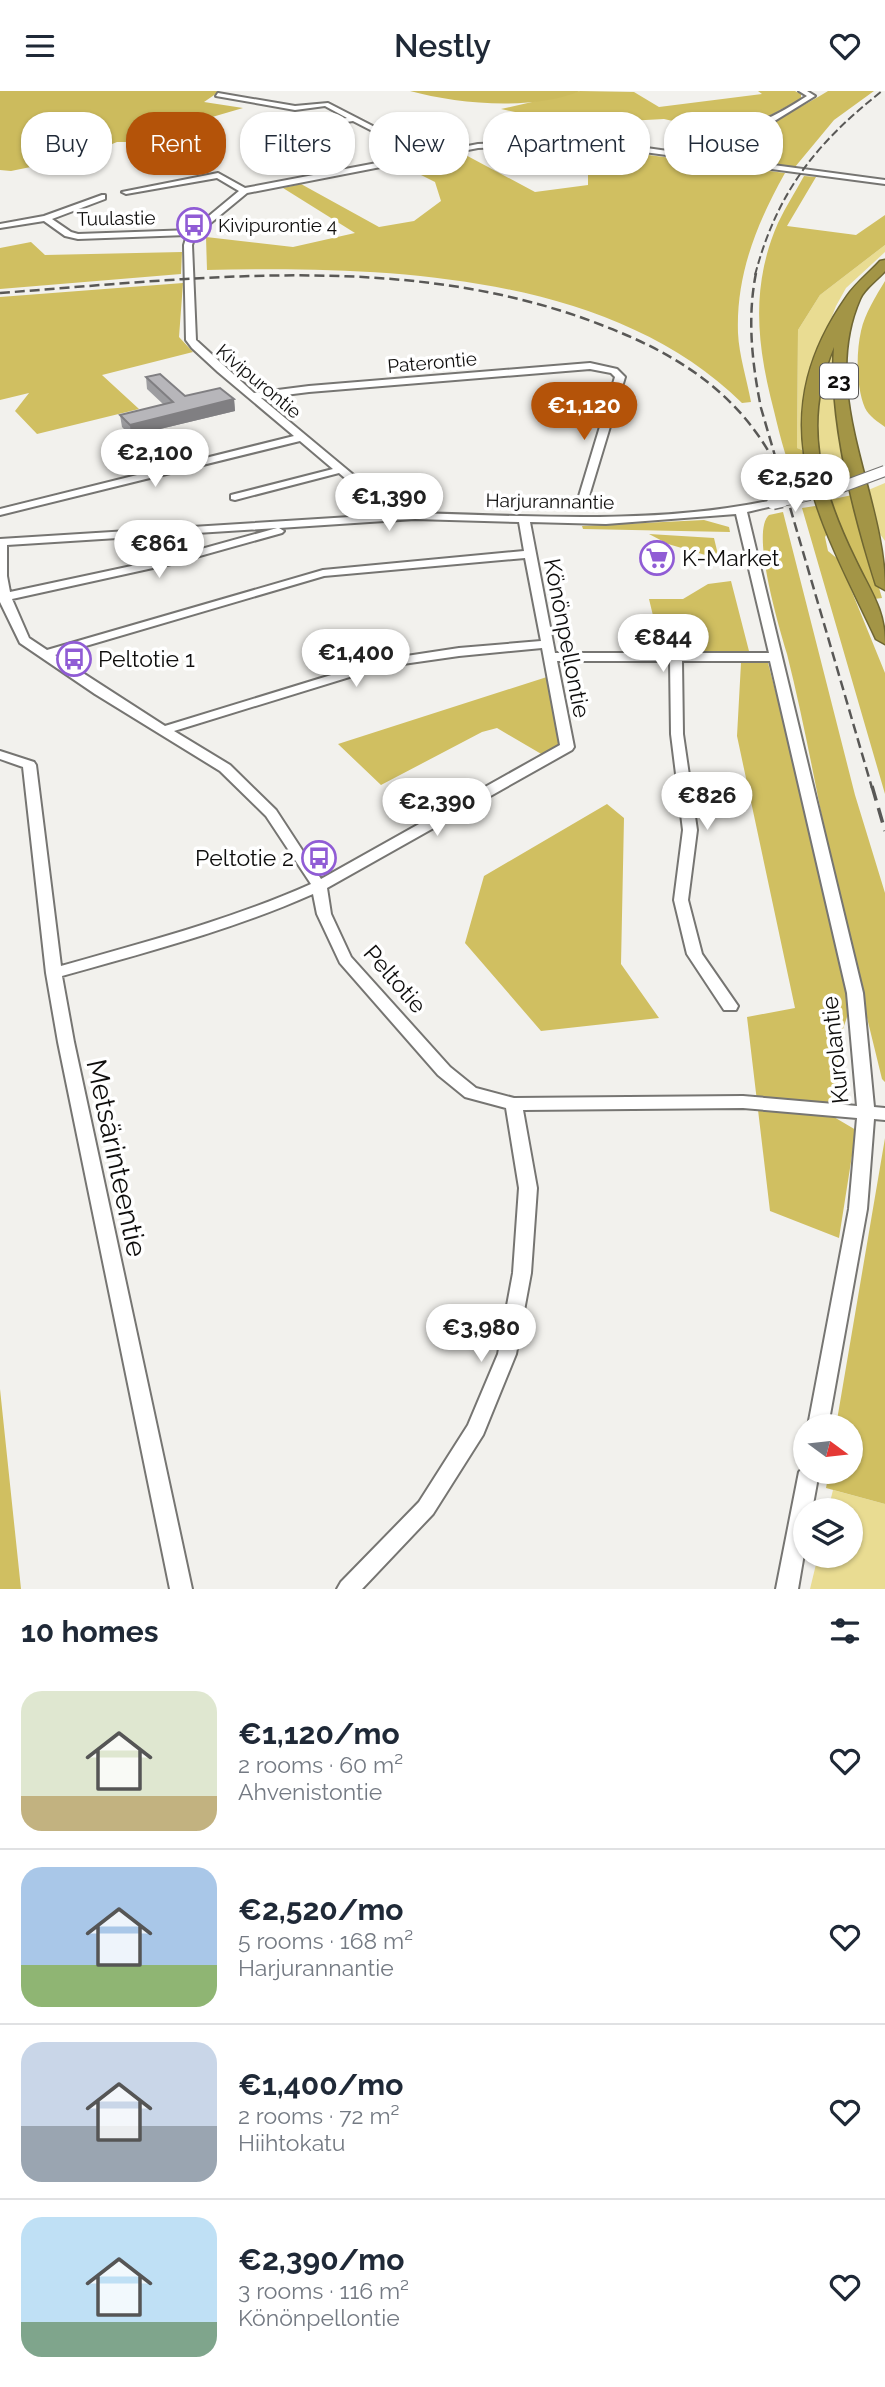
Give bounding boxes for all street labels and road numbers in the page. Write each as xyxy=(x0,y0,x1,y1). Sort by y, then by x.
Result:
street label: Tuulastie xyxy=(76,206,156,230)
street label: Kivipurontie xyxy=(212,339,306,423)
street label: Paterontie xyxy=(386,347,478,377)
road number: 23 xyxy=(820,363,858,399)
street label: Harjurannantie xyxy=(485,489,615,513)
street label: Könönpellontie xyxy=(539,556,596,720)
street label: Peltotie xyxy=(359,939,432,1018)
street label: Kurolantie xyxy=(815,995,854,1105)
street label: Metsärinteentie xyxy=(79,1056,154,1260)

